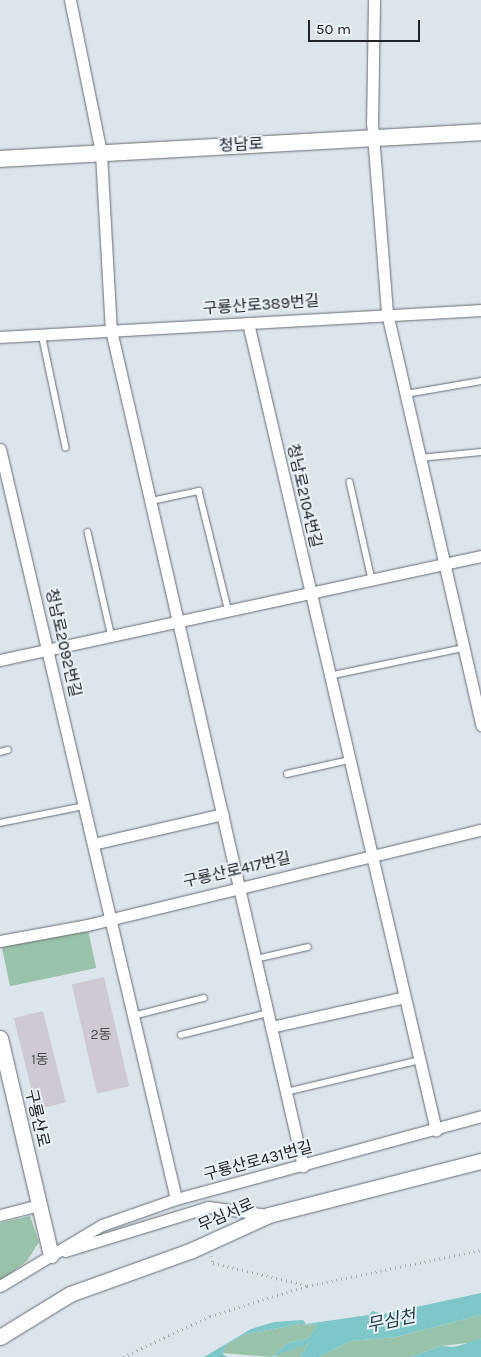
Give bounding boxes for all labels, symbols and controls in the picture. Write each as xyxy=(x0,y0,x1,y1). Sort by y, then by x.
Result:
scale bar xyxy=(311,10,424,42)
text: 50 m xyxy=(316,20,351,38)
street label: 청남로 xyxy=(218,134,264,156)
street label: 구룡산로389번길 xyxy=(202,291,320,319)
street label: 청남로2104번길 xyxy=(283,442,325,550)
street label: 청남로2092번길 xyxy=(41,587,85,699)
street label: 구룡산로417번길 xyxy=(181,848,293,892)
house number: 2동 xyxy=(91,1027,111,1043)
house number: 1동 xyxy=(31,1052,49,1068)
street label: 구룡산로 xyxy=(21,1087,53,1149)
street label: 구룡산로431번길 xyxy=(201,1137,315,1185)
street label: 무심서로 xyxy=(195,1194,257,1236)
water label: 무심천 xyxy=(364,1305,418,1337)

